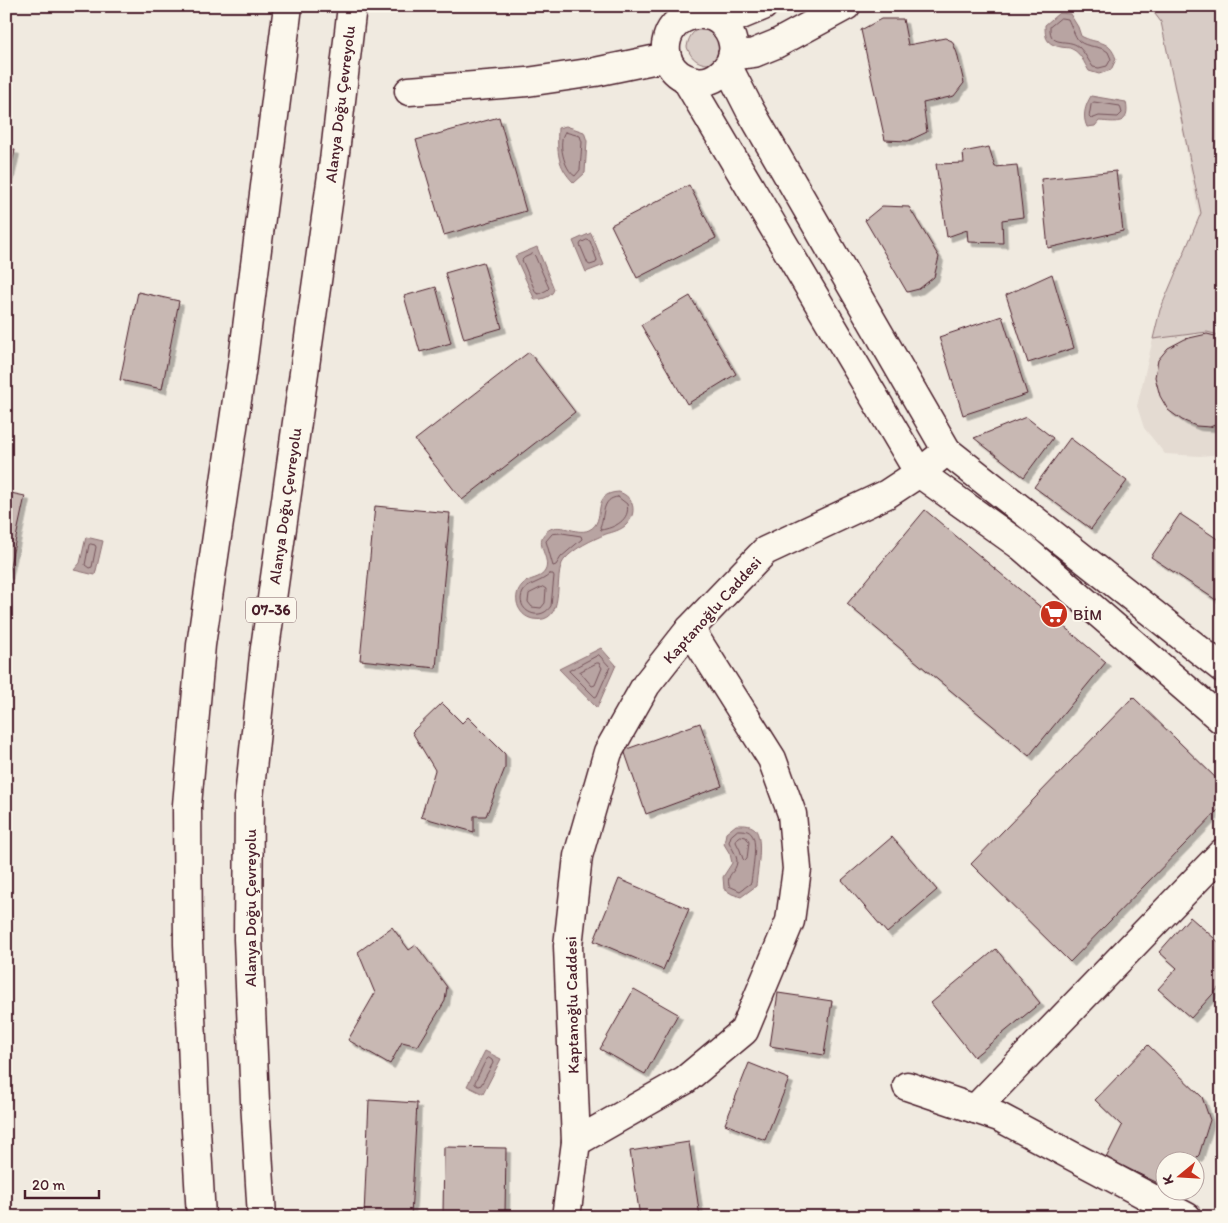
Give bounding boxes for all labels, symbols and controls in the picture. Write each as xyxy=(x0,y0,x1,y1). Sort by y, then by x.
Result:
street label: Alanya Doğu Çevreyolu xyxy=(321,24,359,184)
street label: Alanya Doğu Çevreyolu xyxy=(265,426,305,586)
street label: Kaptanoğlu Caddesi xyxy=(659,553,765,667)
road number: 07-36 xyxy=(246,598,296,622)
supermarket icon: BİM xyxy=(1039,599,1069,629)
place label: BİM xyxy=(1073,605,1102,624)
street label: Alanya Doğu Çevreyolu xyxy=(241,829,260,987)
street label: Kaptanoğlu Caddesi xyxy=(561,936,583,1074)
north arrow xyxy=(1156,1150,1206,1200)
scale bar xyxy=(25,1168,99,1200)
text: K xyxy=(1158,1172,1178,1187)
text: 20 m xyxy=(32,1176,66,1194)

